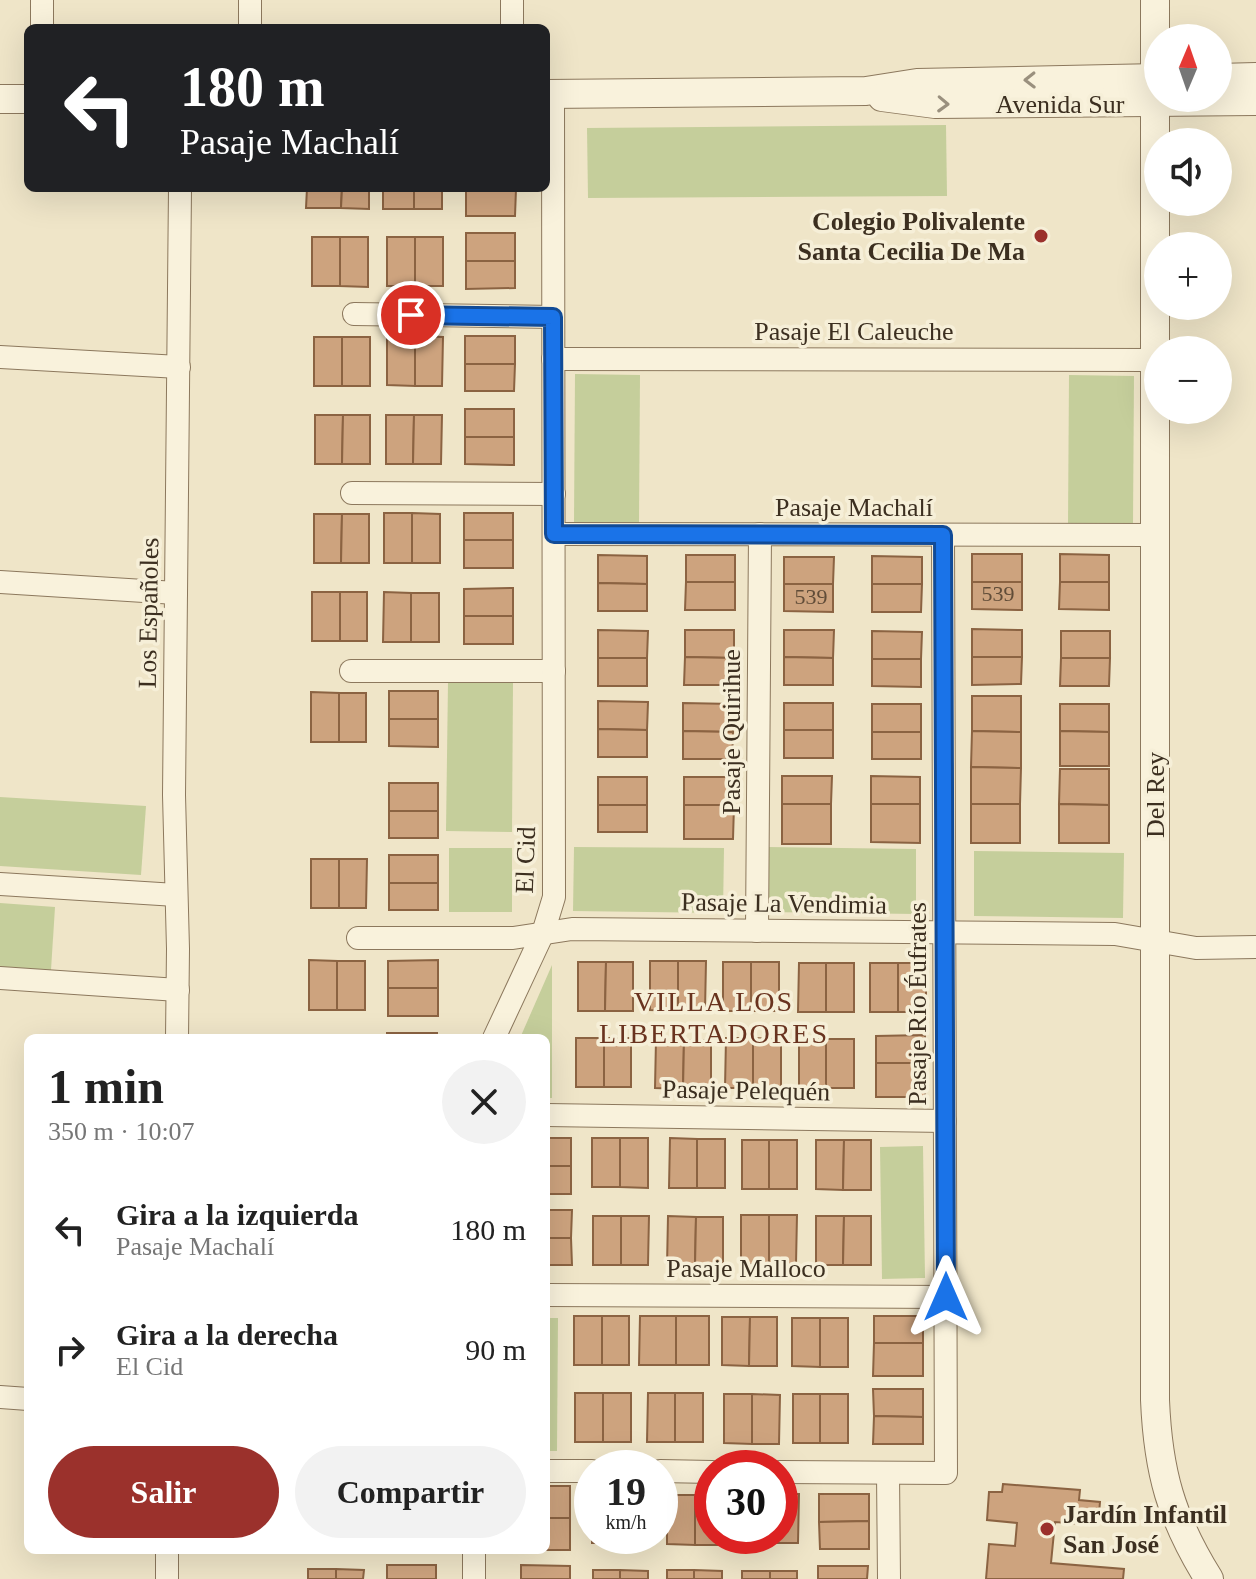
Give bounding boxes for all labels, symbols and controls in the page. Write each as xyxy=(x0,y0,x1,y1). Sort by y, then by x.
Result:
north arrow xyxy=(1144,24,1232,112)
map controls xyxy=(1144,24,1232,424)
icon: left xyxy=(48,56,152,160)
text: 180 m xyxy=(180,56,325,118)
one-way arrow xyxy=(1023,71,1036,88)
street label: Avenida Sur xyxy=(996,90,1125,119)
one-way arrow xyxy=(937,95,950,113)
text: Pasaje Machalí xyxy=(180,122,399,162)
button: sound xyxy=(1144,128,1232,216)
place label: Colegio Polivalente Santa Cecilia De Ma xyxy=(798,207,1025,266)
marker: Colegio Polivalente Santa Cecilia De Ma xyxy=(1032,227,1050,245)
button: + xyxy=(1144,232,1232,320)
pin xyxy=(377,281,445,349)
icon: arrive xyxy=(389,293,433,337)
street label: Pasaje El Caleuche xyxy=(754,317,954,346)
button: − xyxy=(1144,336,1232,424)
street label: Pasaje Machalí xyxy=(775,493,933,522)
street label: Los Españoles xyxy=(133,537,164,689)
house number: 539 xyxy=(982,581,1015,606)
house number: 539 xyxy=(795,584,828,609)
street label: Pasaje Quirihue xyxy=(717,649,746,815)
street label: Del Rey xyxy=(1141,752,1170,838)
street label: El Cid xyxy=(510,826,541,894)
street label: Pasaje La Vendimia xyxy=(681,887,888,920)
street label: Pasaje Río Éufrates xyxy=(903,902,932,1106)
district label: VILLA LOS LIBERTADORES xyxy=(599,986,829,1049)
text: 1 min xyxy=(48,1060,164,1113)
button: close xyxy=(442,1060,526,1144)
street label: Pasaje Pelequén xyxy=(662,1075,830,1106)
text: 350 m · 10:07 xyxy=(48,1117,195,1146)
text: Gira a la izquierda xyxy=(116,1198,359,1231)
icon: left xyxy=(48,1208,92,1252)
text: 180 m xyxy=(450,1213,526,1246)
text: Pasaje Machalí xyxy=(116,1232,274,1261)
street label: Pasaje Malloco xyxy=(666,1254,826,1283)
position arrow xyxy=(904,1255,988,1339)
text: Gira a la derecha xyxy=(116,1318,338,1351)
icon: right xyxy=(48,1328,92,1372)
text: 90 m xyxy=(465,1333,526,1366)
text: El Cid xyxy=(116,1352,183,1381)
button: Salir xyxy=(48,1446,279,1538)
button: Compartir xyxy=(295,1446,526,1538)
speed limit sign: 30 xyxy=(694,1450,798,1554)
text: 19 xyxy=(606,1469,646,1514)
place label: Jardín Infantil San José xyxy=(1063,1500,1227,1559)
text: km/h xyxy=(605,1511,647,1533)
marker: Jardín Infantil San José xyxy=(1038,1520,1056,1538)

